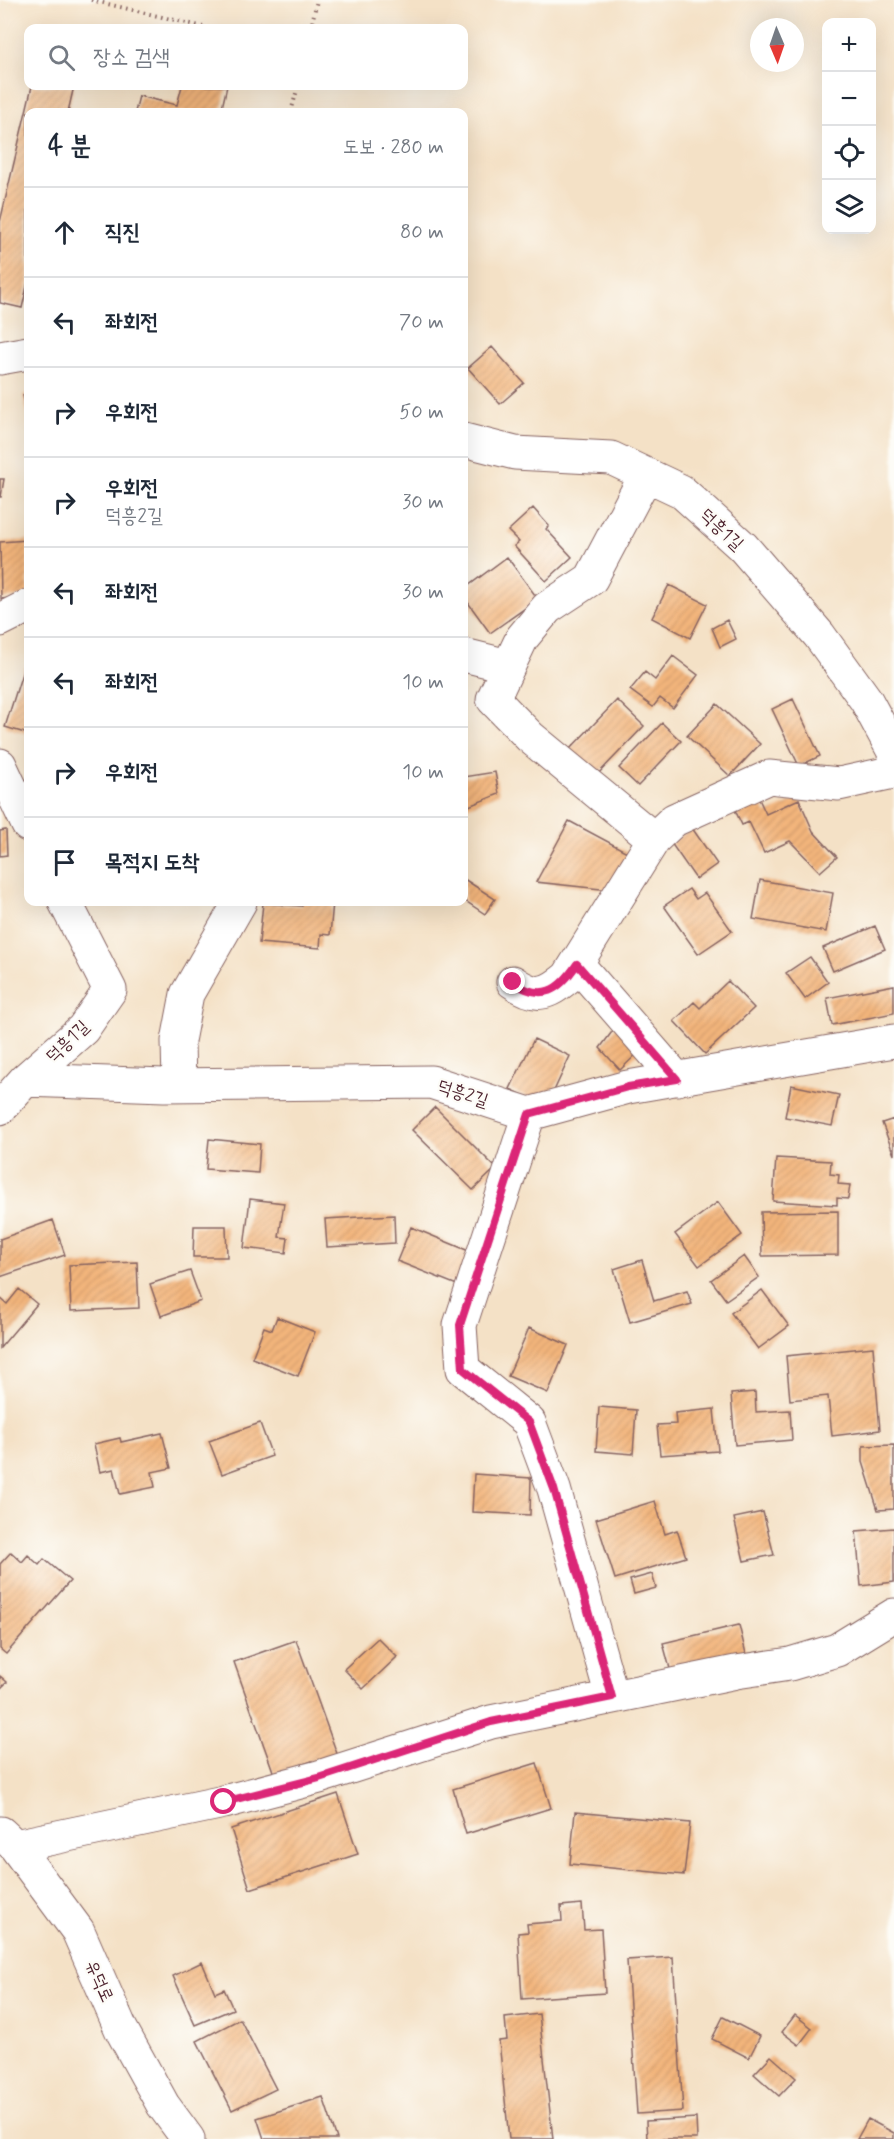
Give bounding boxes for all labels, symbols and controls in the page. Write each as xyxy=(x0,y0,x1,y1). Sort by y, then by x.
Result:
north arrow xyxy=(750,18,804,72)
map controls xyxy=(822,18,876,234)
button: + xyxy=(822,18,876,72)
search box xyxy=(24,24,468,90)
icon: search xyxy=(45,41,78,74)
text: 장소 검색 xyxy=(93,44,170,72)
button: − xyxy=(822,72,876,126)
button: locate xyxy=(822,126,876,180)
text: 4 분 xyxy=(48,130,91,164)
text: 도보 · 280 m xyxy=(343,134,444,161)
button: layers xyxy=(822,180,876,234)
icon: ahead xyxy=(48,216,81,249)
text: 직진 xyxy=(105,219,140,247)
text: 80 m xyxy=(400,219,444,246)
icon: left xyxy=(48,306,81,339)
text: 좌회전 xyxy=(105,309,158,337)
text: 70 m xyxy=(399,309,444,336)
icon: right xyxy=(48,396,81,429)
text: 우회전 xyxy=(105,399,158,427)
text: 50 m xyxy=(399,399,444,426)
text: 우회전 xyxy=(105,475,158,503)
icon: right xyxy=(48,486,81,519)
text: 30 m xyxy=(402,489,444,516)
text: 덕흥2길 xyxy=(105,503,163,530)
street label: 덕흥1길 xyxy=(694,503,749,556)
icon: left xyxy=(48,576,81,609)
text: 좌회전 xyxy=(105,579,158,607)
text: 30 m xyxy=(402,579,444,606)
icon: left xyxy=(48,666,81,699)
text: 좌회전 xyxy=(105,669,158,697)
text: 10 m xyxy=(402,669,444,696)
icon: right xyxy=(48,756,81,789)
text: 우회전 xyxy=(105,759,158,787)
text: 10 m xyxy=(402,759,444,786)
icon: arrive xyxy=(48,846,81,879)
text: 목적지 도착 xyxy=(105,849,199,877)
route end xyxy=(499,968,525,994)
street label: 덕흥1길 xyxy=(41,1015,95,1068)
street label: 덕흥2길 xyxy=(434,1074,492,1114)
route start xyxy=(210,1788,236,1814)
street label: 유덕로 xyxy=(79,1957,119,2006)

